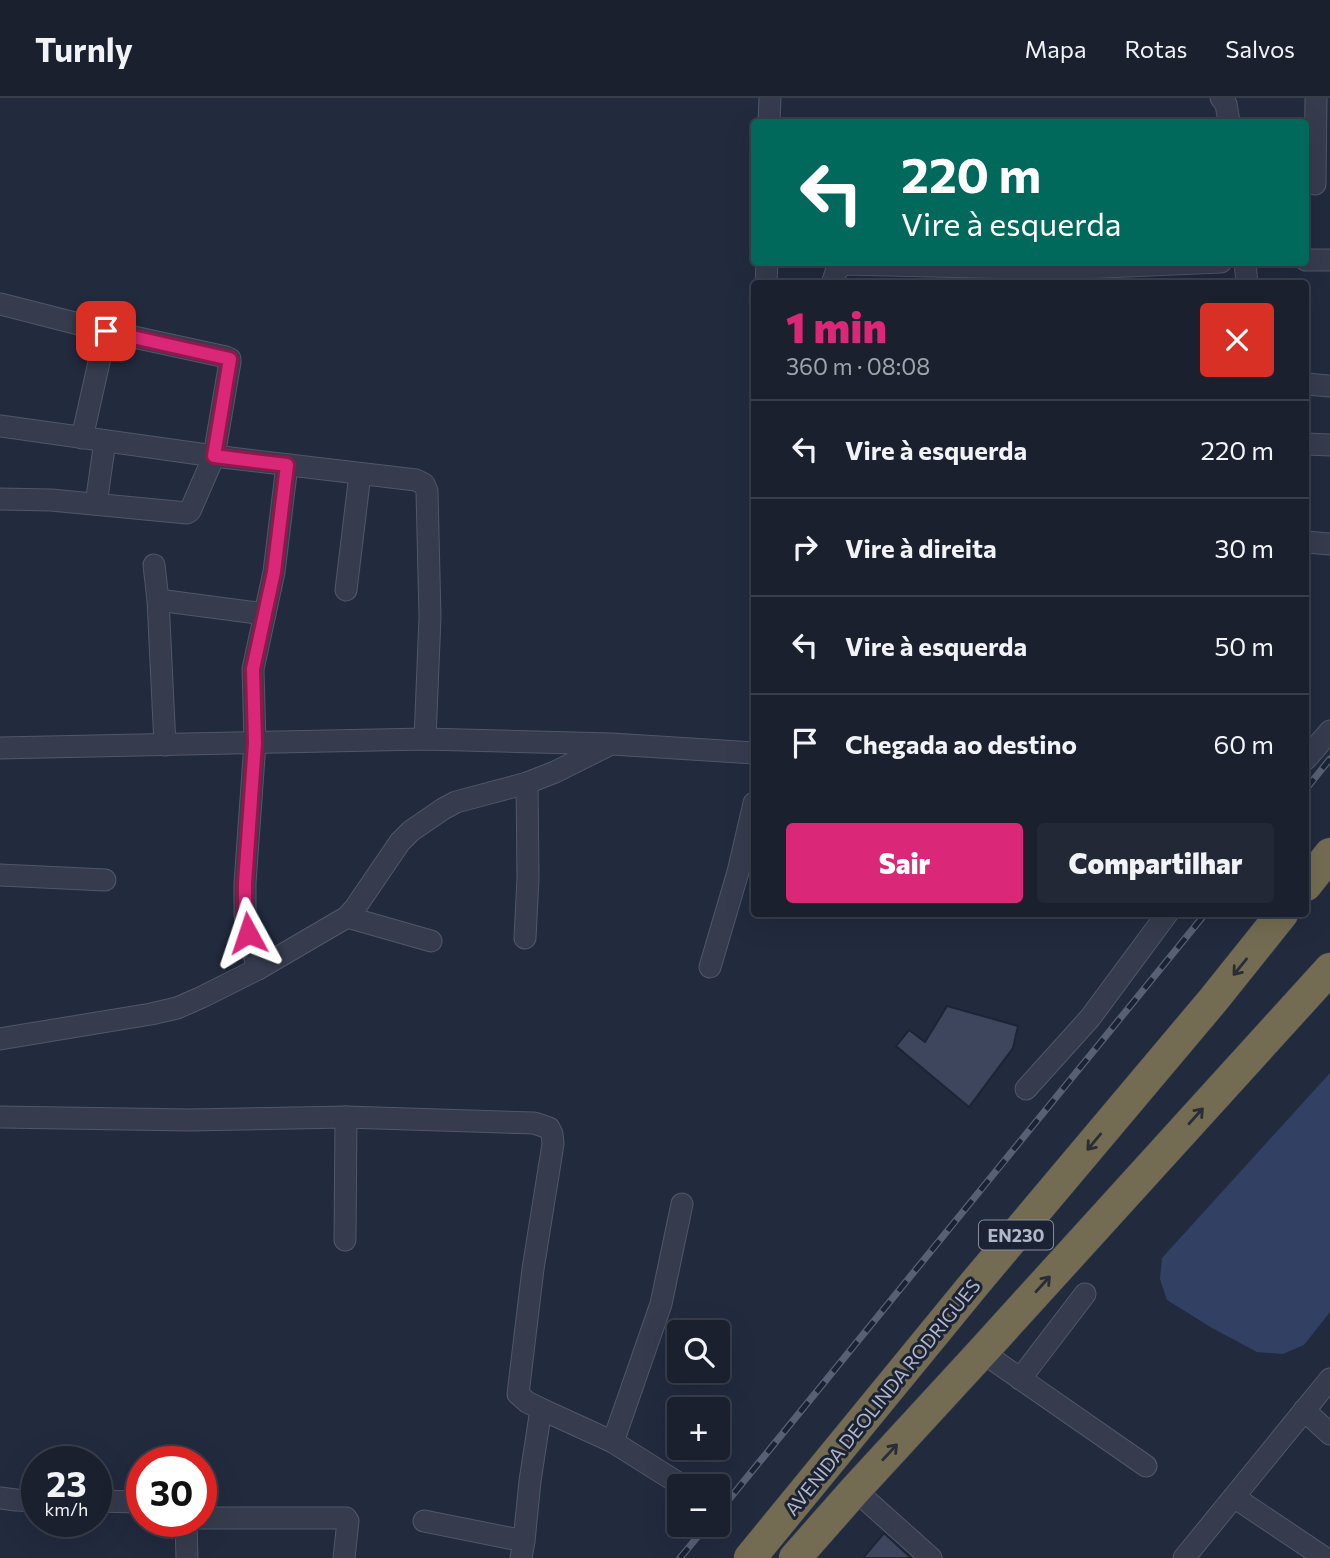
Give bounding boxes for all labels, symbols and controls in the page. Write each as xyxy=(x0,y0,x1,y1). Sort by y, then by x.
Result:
text: Turnly xyxy=(35,28,133,69)
text: Mapa xyxy=(1025,34,1087,63)
text: Rotas xyxy=(1125,34,1187,63)
text: Salvos xyxy=(1225,34,1295,63)
text: 220 m xyxy=(901,143,1041,203)
icon: left xyxy=(786,147,877,238)
text: Vire à esquerda xyxy=(901,203,1122,243)
text: 1 min xyxy=(786,300,887,352)
pin xyxy=(76,301,136,361)
button: close xyxy=(1200,303,1274,377)
icon: arrive xyxy=(87,312,125,350)
text: 360 m · 08:08 xyxy=(786,352,930,380)
icon: left xyxy=(786,430,824,468)
text: Vire à esquerda xyxy=(845,434,1027,465)
text: 220 m xyxy=(1201,434,1274,465)
icon: right xyxy=(786,528,824,566)
text: Vire à direita xyxy=(845,532,997,563)
text: 30 m xyxy=(1215,532,1274,563)
icon: left xyxy=(786,626,824,664)
text: Vire à esquerda xyxy=(845,630,1027,661)
text: 50 m xyxy=(1214,630,1274,661)
icon: arrive xyxy=(786,724,824,762)
text: Chegada ao destino xyxy=(845,728,1077,759)
text: 60 m xyxy=(1214,728,1274,759)
button: Sair xyxy=(786,823,1023,903)
button: Compartilhar xyxy=(1037,823,1274,903)
position arrow xyxy=(211,896,285,970)
one-way arrow xyxy=(1232,957,1247,975)
one-way arrow xyxy=(1188,1107,1204,1125)
one-way arrow xyxy=(1086,1132,1102,1150)
road number: EN230 xyxy=(979,1220,1053,1250)
street label: AVENIDA DEOLINDA RODRIGUES xyxy=(779,1274,985,1520)
one-way arrow xyxy=(1035,1276,1051,1294)
map controls xyxy=(667,1320,730,1537)
button: search xyxy=(667,1320,730,1383)
button: + xyxy=(667,1397,730,1460)
one-way arrow xyxy=(881,1444,898,1461)
speed limit sign: 30 xyxy=(126,1446,217,1537)
text: 23 xyxy=(46,1461,87,1504)
button: − xyxy=(667,1474,730,1537)
text: km/h xyxy=(45,1498,88,1520)

